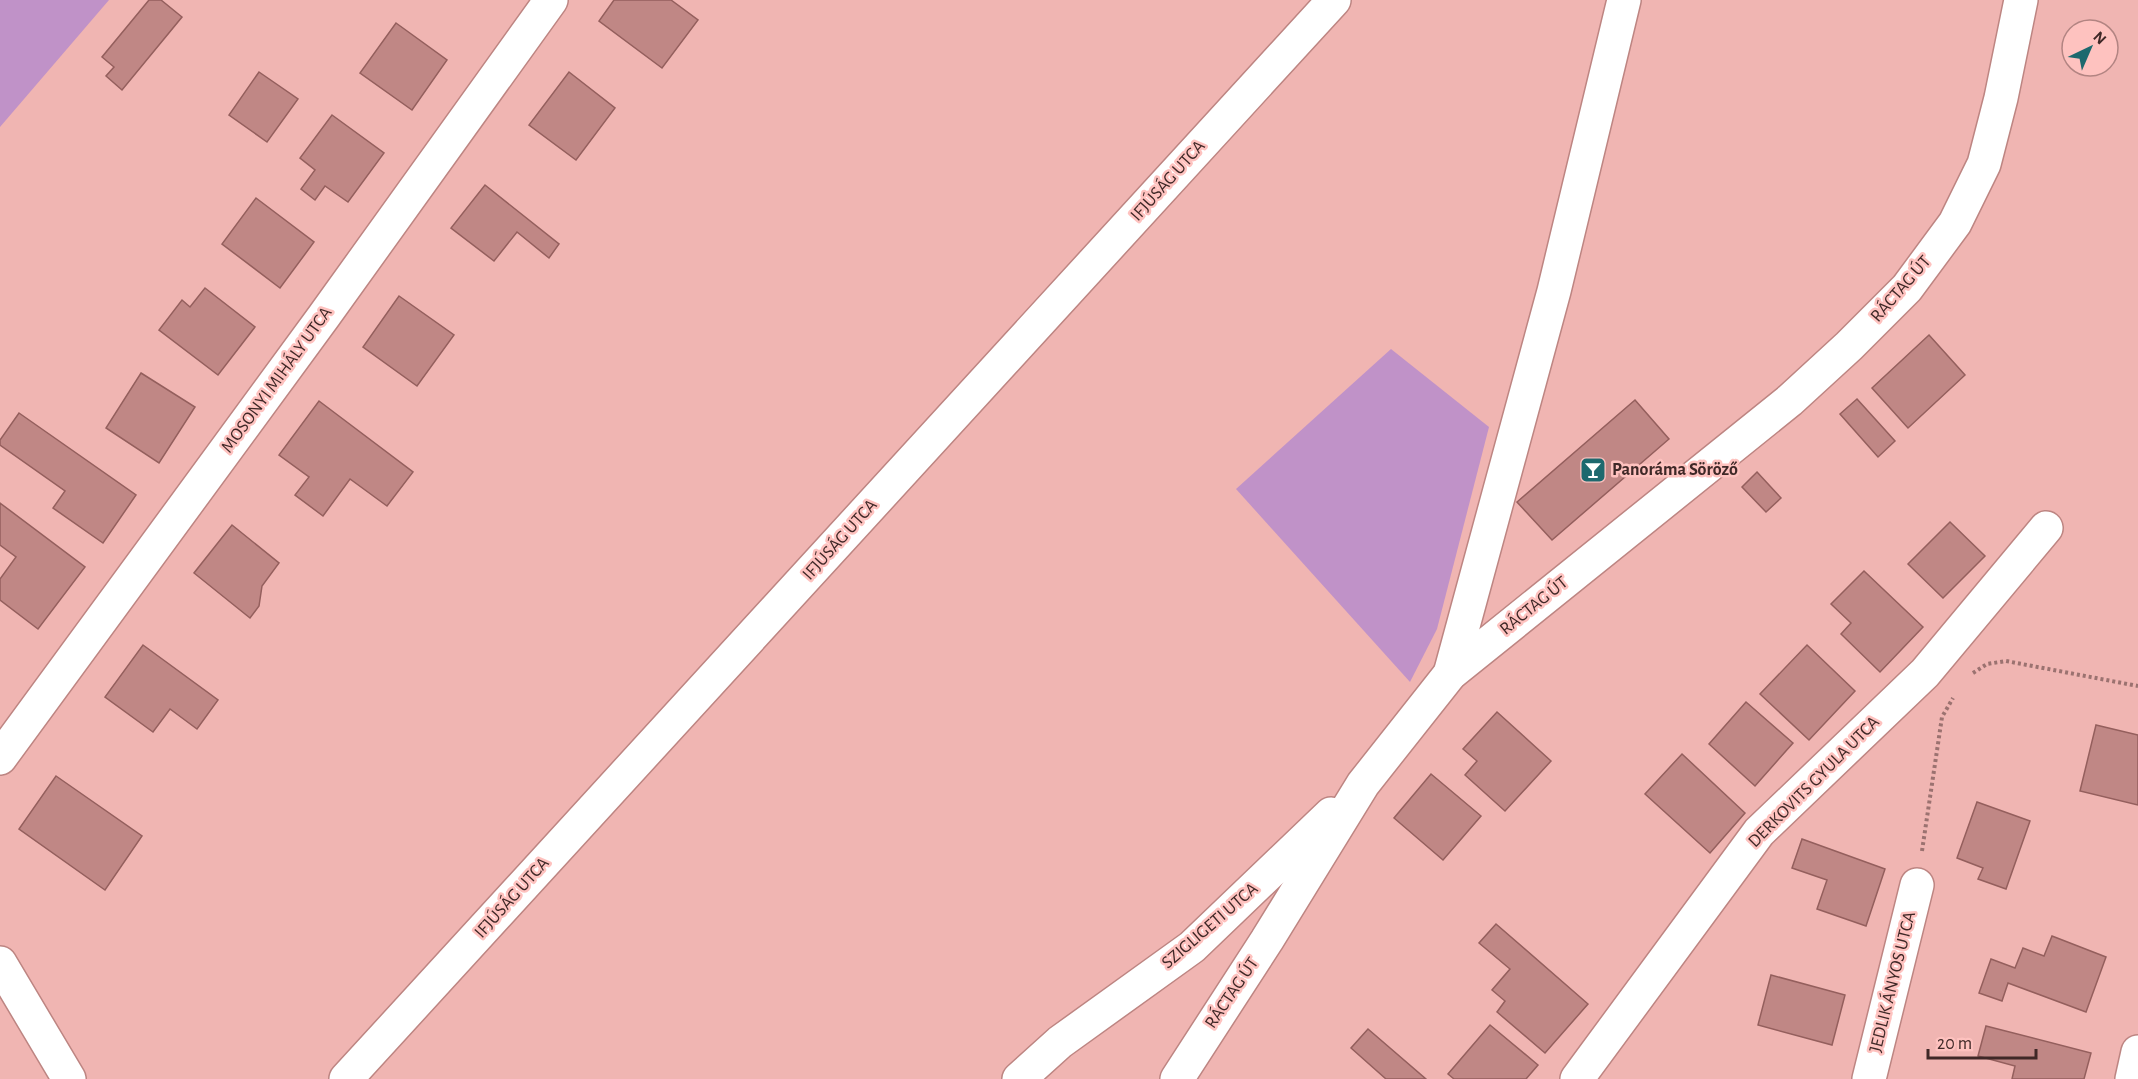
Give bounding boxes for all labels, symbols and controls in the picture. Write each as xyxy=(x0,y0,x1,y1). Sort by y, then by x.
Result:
north arrow xyxy=(2060,18,2120,78)
text: N xyxy=(2090,28,2109,48)
street label: IFJÚSÁG UTCA xyxy=(1125,135,1209,225)
street label: RÁCTAG ÚT xyxy=(1865,250,1935,326)
street label: MOSONYI MIHÁLY UTCA xyxy=(216,302,336,456)
bar icon: Panoráma Söröző xyxy=(1578,455,1608,485)
place label: Panoráma Söröző xyxy=(1612,461,1738,479)
street label: IFJÚSÁG UTCA xyxy=(797,494,881,584)
street label: RÁCTAG ÚT xyxy=(1495,571,1571,639)
street label: DERKOVITS GYULA UTCA xyxy=(1745,713,1883,851)
street label: IFJÚSÁG UTCA xyxy=(469,852,553,942)
street label: SZIGLIGETI UTCA xyxy=(1159,879,1262,972)
street label: JEDLIK ÁNYOS UTCA xyxy=(1864,908,1919,1054)
street label: RÁCTAG ÚT xyxy=(1199,952,1262,1032)
scale bar xyxy=(1928,1022,2036,1060)
text: 20 m xyxy=(1937,1035,1972,1053)

